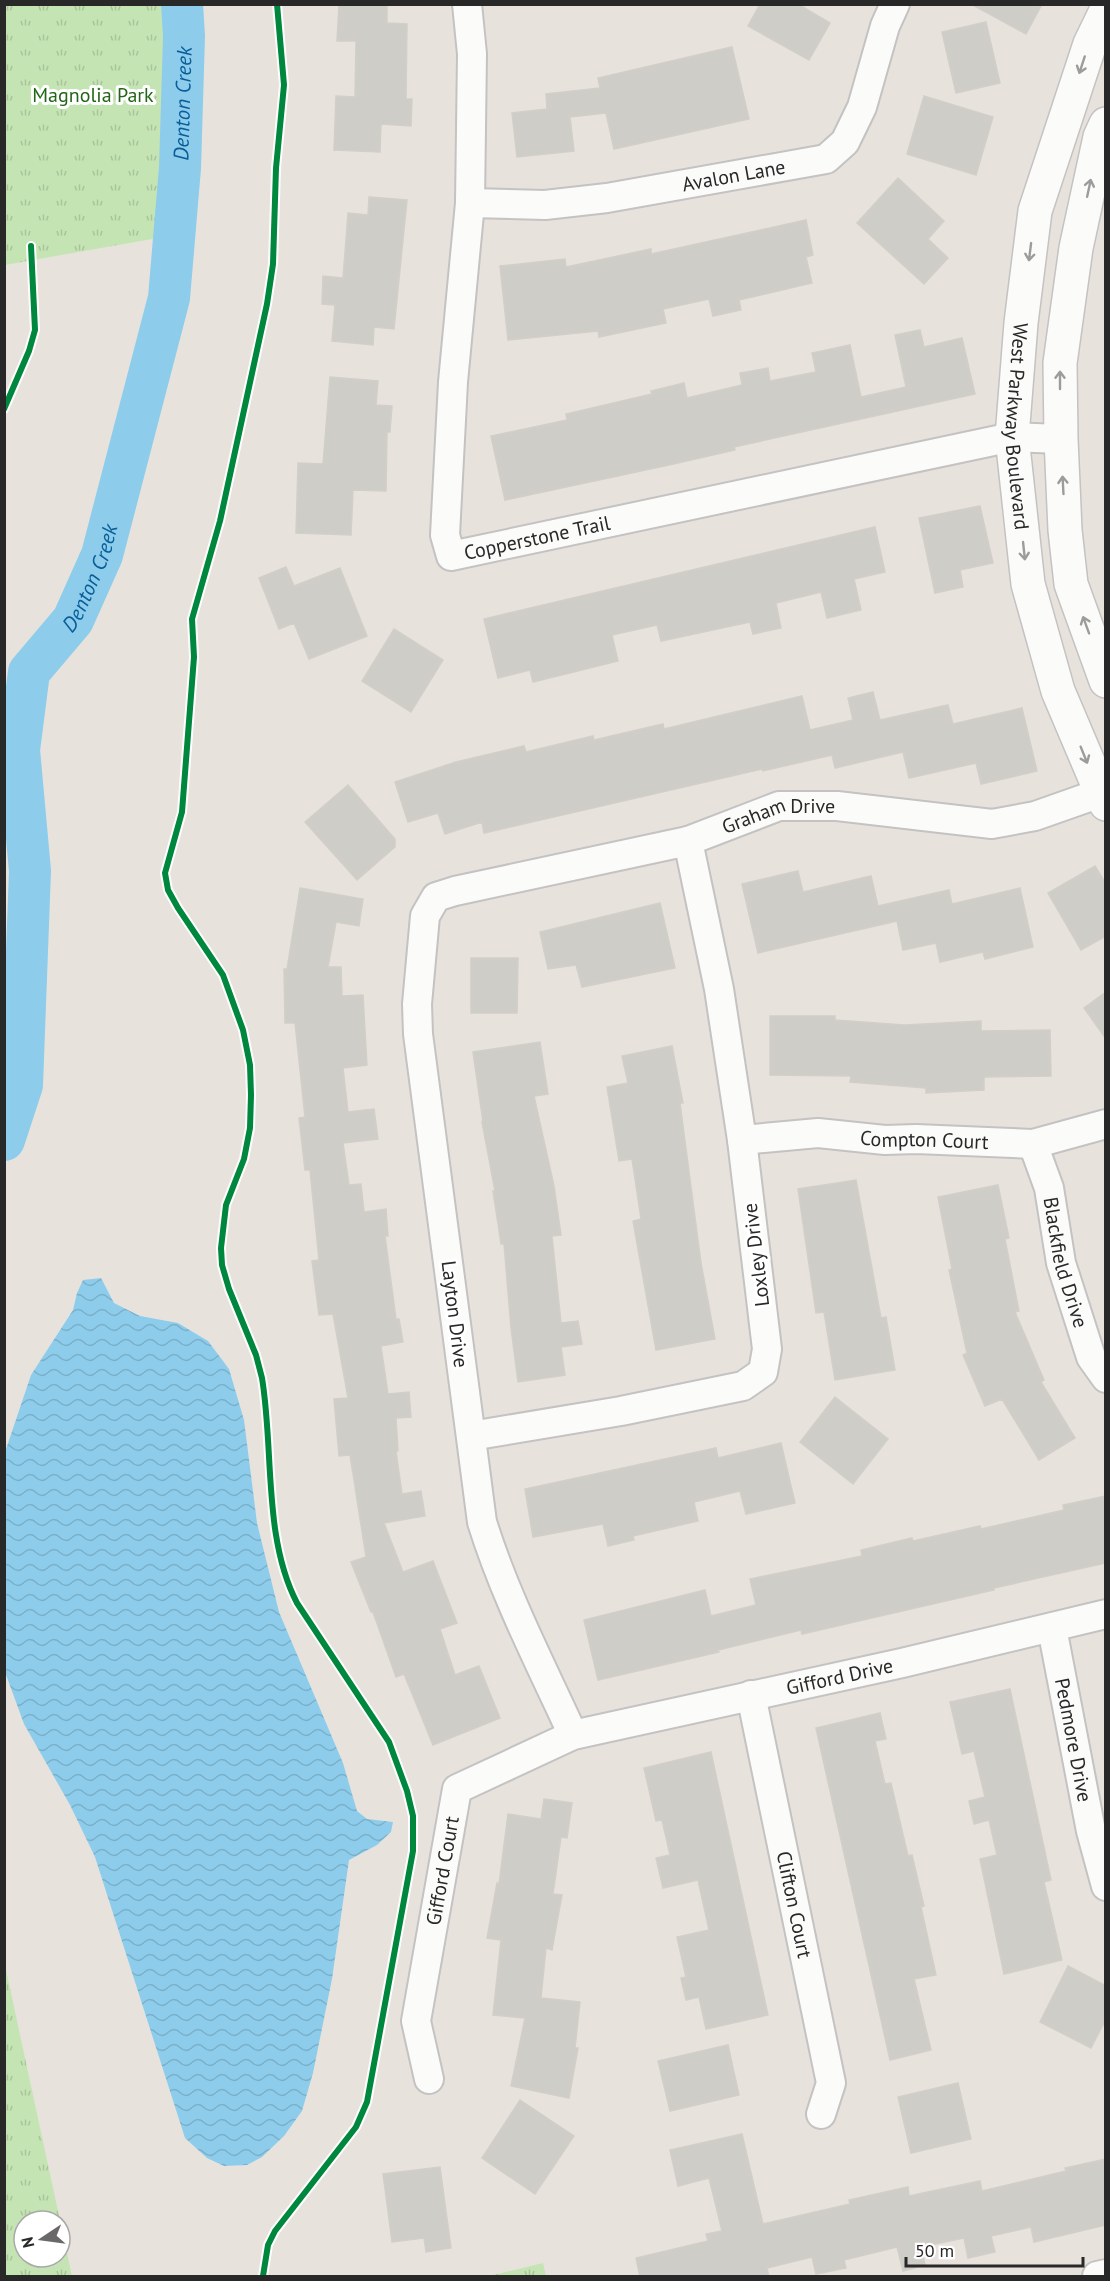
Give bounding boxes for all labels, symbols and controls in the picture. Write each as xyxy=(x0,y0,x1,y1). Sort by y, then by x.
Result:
water label: Denton Creek xyxy=(167,45,197,161)
one-way arrow xyxy=(1076,55,1087,74)
park label: Magnolia Park xyxy=(32,82,154,108)
street label: Avalon Lane xyxy=(680,154,787,197)
one-way arrow xyxy=(1084,178,1095,198)
one-way arrow xyxy=(1024,242,1035,261)
street label: West Parkway Boulevard xyxy=(999,322,1035,531)
one-way arrow xyxy=(1054,371,1066,391)
one-way arrow xyxy=(1057,475,1068,495)
street label: Copperstone Trail xyxy=(462,510,613,566)
water label: Denton Creek xyxy=(55,520,123,637)
one-way arrow xyxy=(1019,540,1030,560)
one-way arrow xyxy=(1079,617,1090,635)
one-way arrow xyxy=(1079,745,1090,764)
street label: Graham Drive xyxy=(718,792,835,840)
street label: Compton Court xyxy=(859,1124,989,1155)
street label: Blackfield Drive xyxy=(1038,1195,1094,1331)
street label: Loxley Drive xyxy=(737,1202,775,1308)
street label: Layton Drive xyxy=(436,1259,474,1369)
street label: Gifford Drive xyxy=(784,1652,896,1701)
street label: Pedmore Drive xyxy=(1049,1676,1098,1804)
street label: Gifford Court xyxy=(420,1814,465,1927)
street label: Clifton Court xyxy=(771,1849,818,1961)
north arrow xyxy=(12,2209,72,2269)
scale bar xyxy=(906,2230,1083,2268)
text: N xyxy=(16,2235,38,2250)
text: 50 m xyxy=(915,2239,954,2262)

